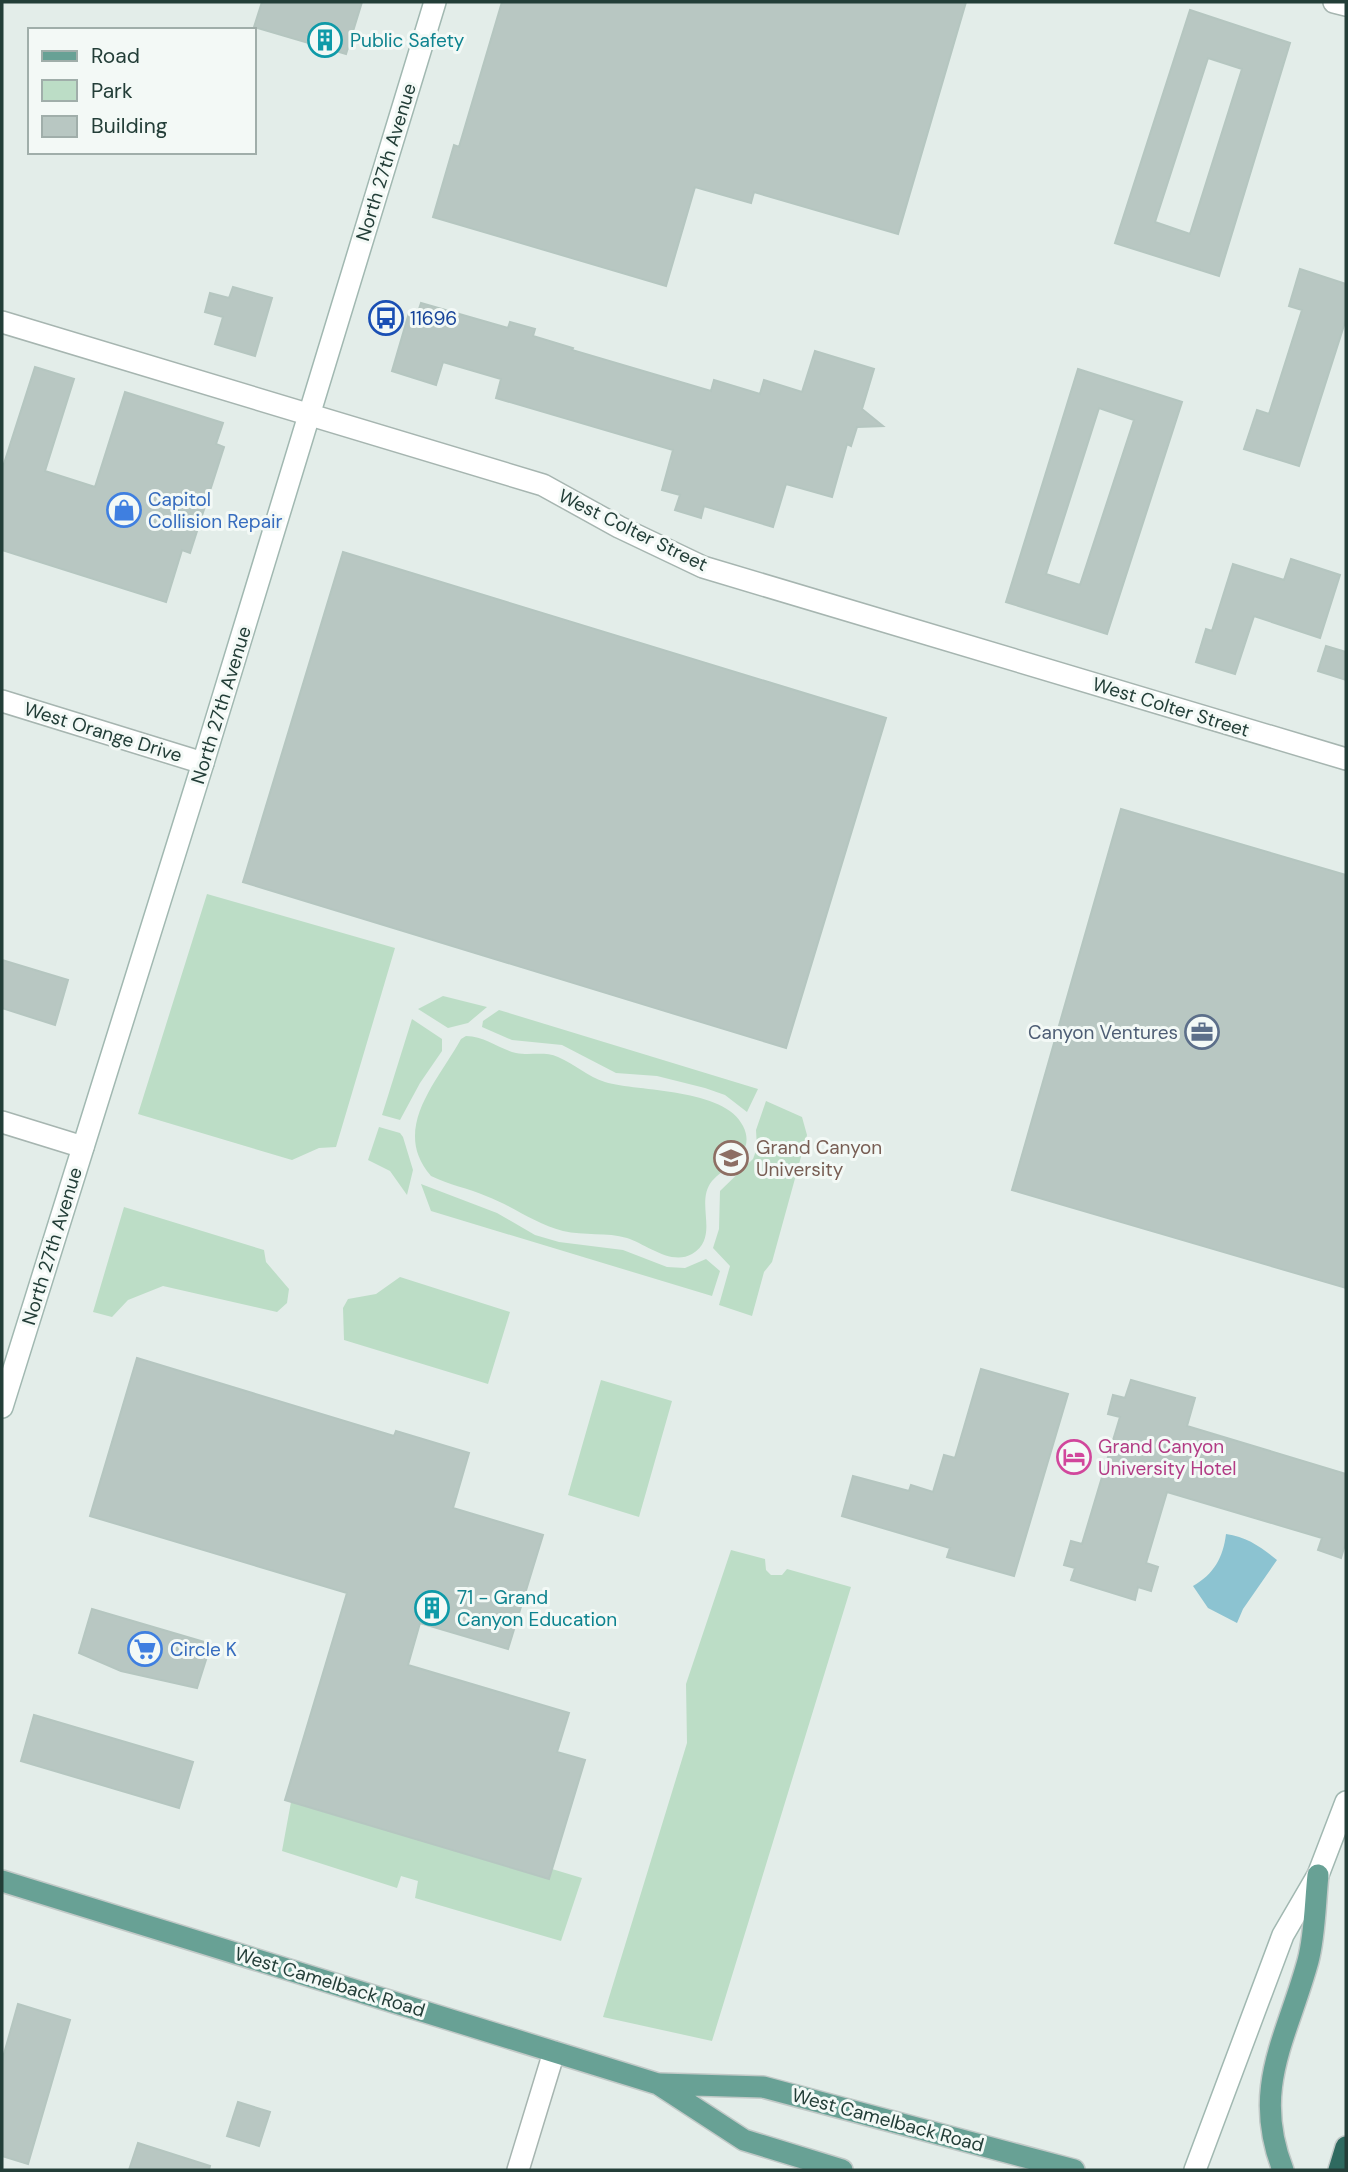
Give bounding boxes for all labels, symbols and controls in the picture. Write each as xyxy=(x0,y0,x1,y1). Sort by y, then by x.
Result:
building icon: Public Safety xyxy=(306,21,344,59)
legend xyxy=(28,28,256,154)
place label: Public Safety xyxy=(350,28,465,53)
text: Road xyxy=(91,42,140,70)
text: Park xyxy=(91,77,133,105)
street label: North 27th Avenue xyxy=(350,80,422,244)
text: Building xyxy=(91,112,168,140)
bus stop icon: 11696 xyxy=(367,299,405,337)
place label: 11696 xyxy=(410,306,457,331)
street label: West Colter Street xyxy=(554,483,712,577)
place label: Capitol Collision Repair xyxy=(148,487,283,534)
shop icon: Capitol Collision Repair xyxy=(105,491,143,529)
street label: North 27th Avenue xyxy=(185,623,257,787)
street label: West Colter Street xyxy=(1089,671,1253,743)
street label: West Orange Drive xyxy=(21,696,185,768)
office icon: Canyon Ventures xyxy=(1183,1013,1221,1051)
place label: Canyon Ventures xyxy=(1028,1020,1178,1045)
place label: Grand Canyon University xyxy=(756,1135,882,1182)
school or university icon: Grand Canyon University xyxy=(712,1139,750,1177)
street label: North 27th Avenue xyxy=(16,1164,88,1328)
place label: Grand Canyon University Hotel xyxy=(1098,1434,1236,1481)
hotel icon: Grand Canyon University Hotel xyxy=(1055,1438,1093,1476)
place label: 71 - Grand Canyon Education xyxy=(457,1585,617,1632)
building icon: 71 - Grand Canyon Education xyxy=(413,1589,451,1627)
supermarket icon: Circle K xyxy=(126,1630,164,1668)
place label: Circle K xyxy=(170,1637,237,1662)
street label: West Camelback Road xyxy=(232,1941,428,2023)
street label: West Camelback Road xyxy=(789,2082,987,2158)

